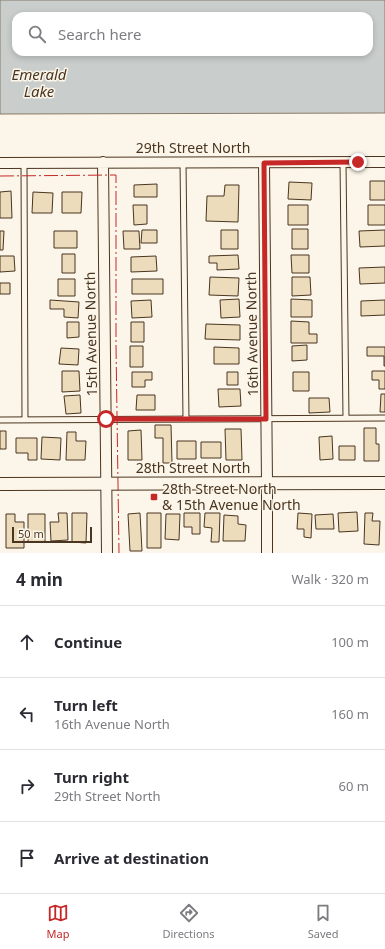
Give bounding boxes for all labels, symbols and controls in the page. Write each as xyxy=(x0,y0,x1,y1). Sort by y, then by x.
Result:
search box xyxy=(12,12,373,56)
icon: search xyxy=(26,23,48,45)
text: Search here xyxy=(58,24,141,44)
water label: Emerald Lake xyxy=(11,64,67,101)
street label: 29th Street North xyxy=(136,138,250,157)
route end xyxy=(349,153,367,171)
street label: 15th Avenue North xyxy=(80,271,101,397)
street label: 16th Avenue North xyxy=(241,271,262,397)
route start xyxy=(97,410,115,428)
street label: 28th Street North xyxy=(136,458,250,477)
place label: 28th Street North & 15th Avenue North xyxy=(162,479,301,514)
marker: 28th Street North & 15th Avenue North xyxy=(149,492,159,502)
scale bar xyxy=(12,525,92,544)
text: 50 m xyxy=(18,526,44,541)
text: 4 min xyxy=(16,568,63,591)
text: Walk · 320 m xyxy=(291,570,369,588)
icon: ahead xyxy=(16,631,38,653)
text: Continue xyxy=(54,632,122,652)
text: 100 m xyxy=(331,633,369,651)
text: Turn left xyxy=(54,695,118,715)
icon: left xyxy=(16,703,38,725)
text: 160 m xyxy=(331,705,369,723)
text: 16th Avenue North xyxy=(54,715,170,733)
text: Turn right xyxy=(54,767,129,787)
icon: right xyxy=(16,775,38,797)
text: 60 m xyxy=(339,777,369,795)
text: 29th Street North xyxy=(54,787,161,805)
icon: arrive xyxy=(16,847,38,869)
text: Arrive at destination xyxy=(54,848,209,868)
tab: Map xyxy=(47,902,69,941)
tab: Directions xyxy=(162,902,215,941)
tab: Saved xyxy=(308,902,338,941)

